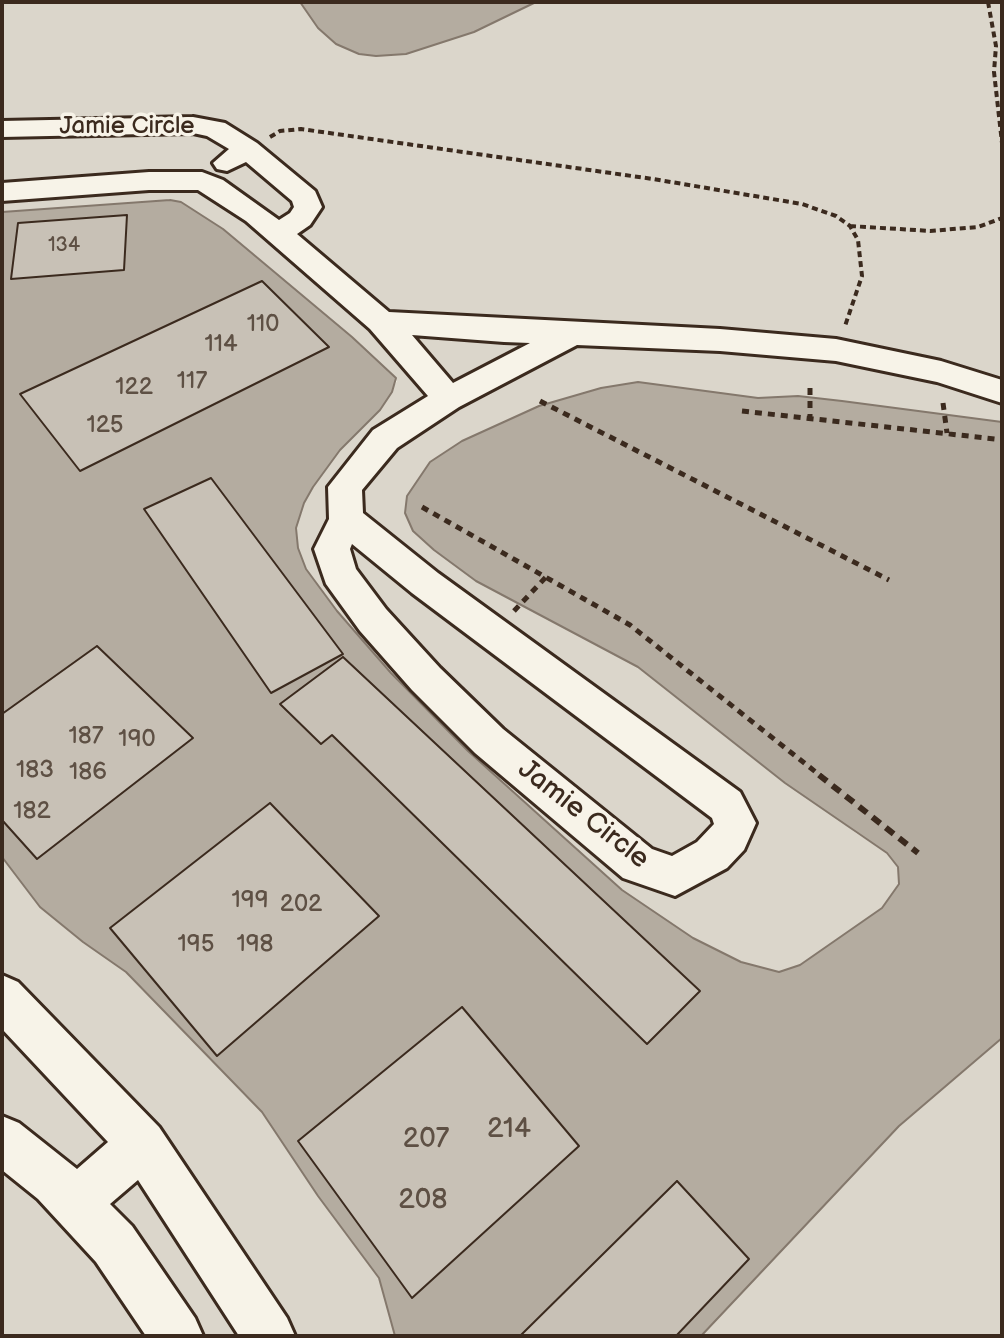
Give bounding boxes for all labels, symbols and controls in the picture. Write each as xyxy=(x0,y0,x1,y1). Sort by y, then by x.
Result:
street label: Jamie Circle xyxy=(60,113,194,141)
house number: 134 xyxy=(48,234,80,258)
house number: 110 xyxy=(247,311,279,339)
house number: 114 xyxy=(204,331,238,359)
house number: 117 xyxy=(177,368,207,396)
house number: 122 xyxy=(115,374,153,402)
house number: 125 xyxy=(86,412,124,440)
house number: 187 xyxy=(68,723,104,751)
house number: 190 xyxy=(118,726,156,754)
street label: Jamie Circle xyxy=(511,753,655,877)
house number: 183 xyxy=(16,757,54,785)
house number: 186 xyxy=(69,759,107,787)
house number: 182 xyxy=(13,798,51,826)
house number: 199 xyxy=(231,887,269,915)
house number: 202 xyxy=(280,891,322,919)
house number: 195 xyxy=(178,931,214,959)
house number: 198 xyxy=(236,931,274,959)
house number: 214 xyxy=(487,1113,531,1147)
house number: 207 xyxy=(403,1123,449,1157)
house number: 208 xyxy=(398,1184,448,1218)

